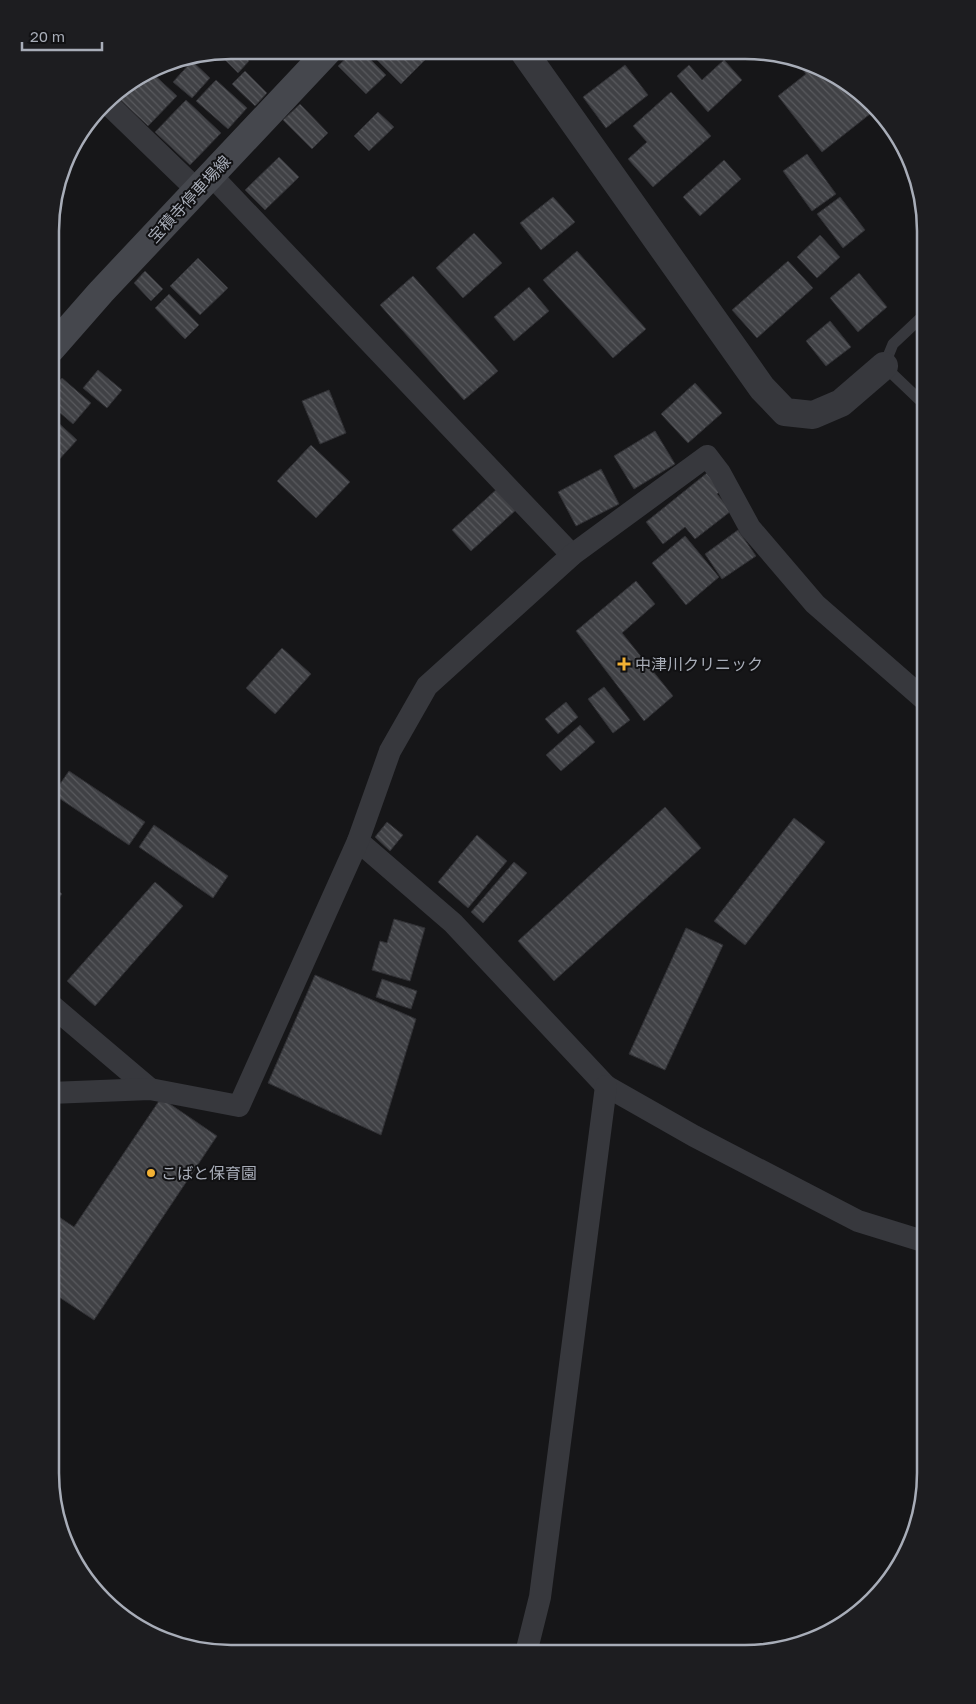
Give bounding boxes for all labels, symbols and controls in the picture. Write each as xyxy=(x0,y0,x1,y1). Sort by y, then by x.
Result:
scale bar xyxy=(22,20,102,52)
text: 20 m xyxy=(30,27,65,45)
street label: 宝積寺停車場線 xyxy=(143,151,235,247)
place label: 中津川クリニック xyxy=(635,654,763,674)
marker: 中津川クリニック xyxy=(617,657,631,671)
place label: こばと保育園 xyxy=(161,1163,257,1183)
marker: こばと保育園 xyxy=(145,1167,157,1179)

